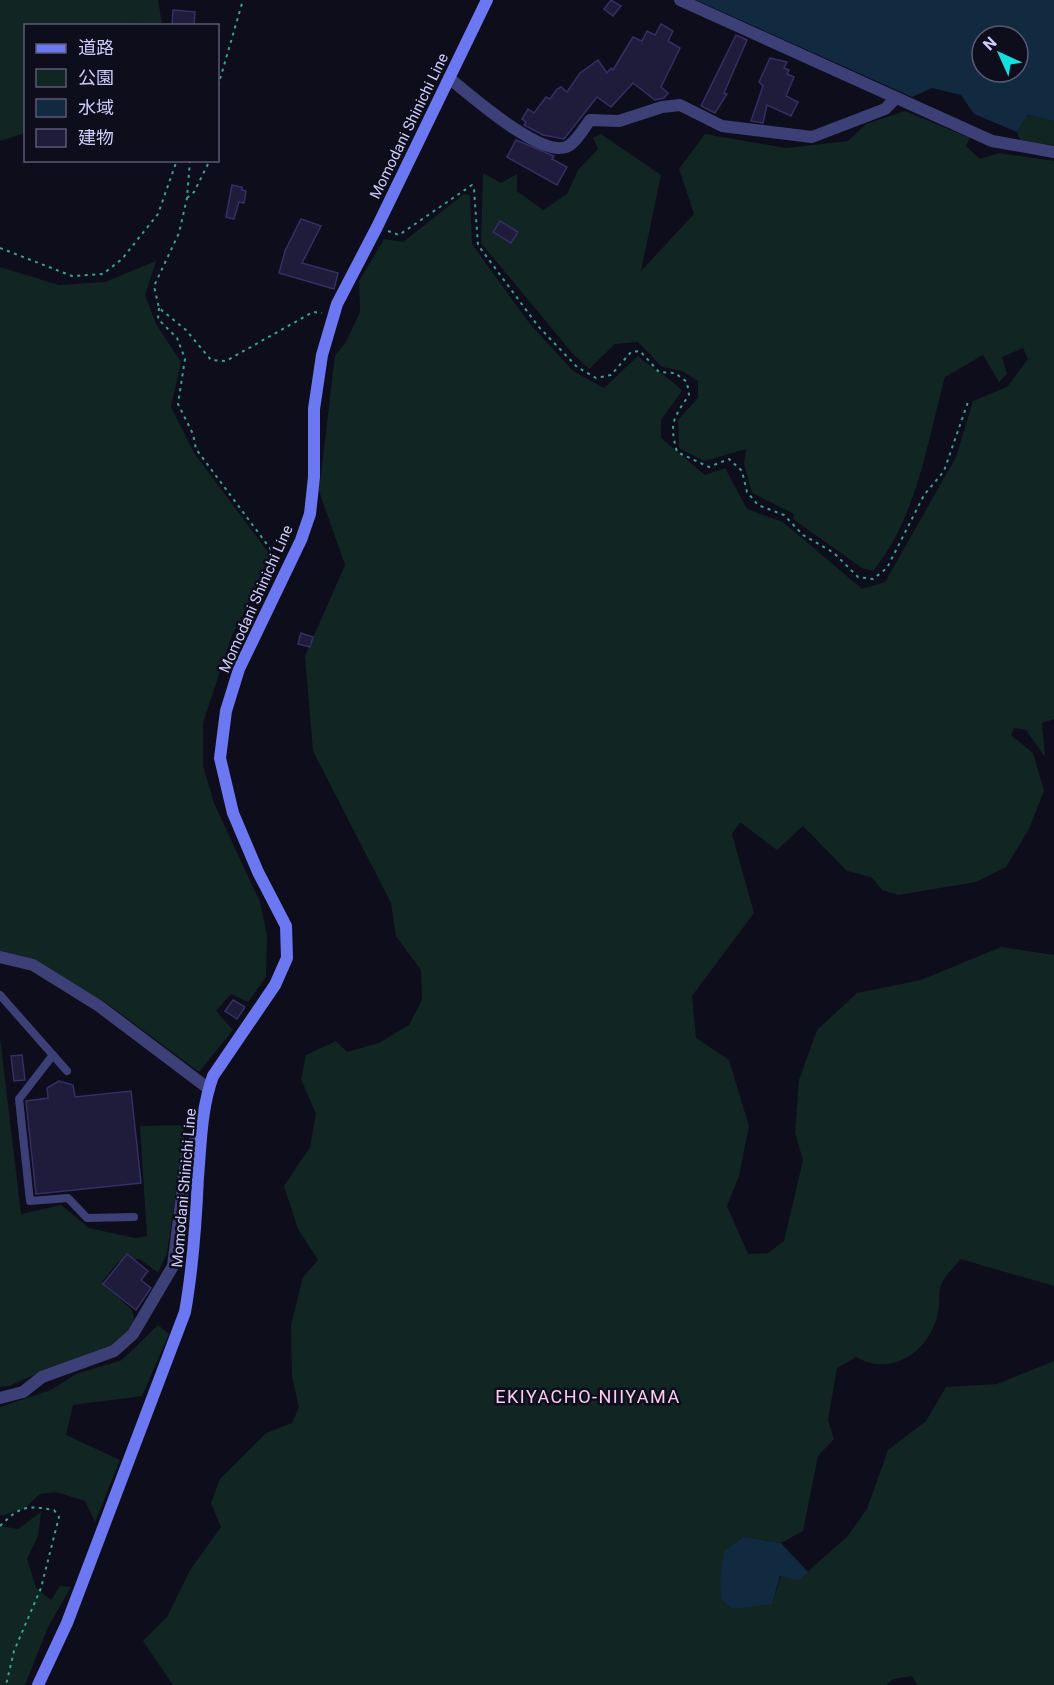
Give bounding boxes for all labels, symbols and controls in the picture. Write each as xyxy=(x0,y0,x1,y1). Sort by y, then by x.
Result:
legend xyxy=(24,24,219,162)
north arrow xyxy=(970,24,1030,84)
text: N xyxy=(979,33,1000,54)
text: 道路 xyxy=(78,37,114,58)
street label: Momodani Shinichi Line xyxy=(366,50,452,202)
text: 公園 xyxy=(78,67,114,88)
text: 水域 xyxy=(78,97,114,118)
text: 建物 xyxy=(78,127,114,148)
street label: Momodani Shinichi Line xyxy=(215,522,297,676)
street label: Momodani Shinichi Line xyxy=(168,1108,200,1268)
district label: EKIYACHO-NIIYAMA xyxy=(495,1386,681,1407)

